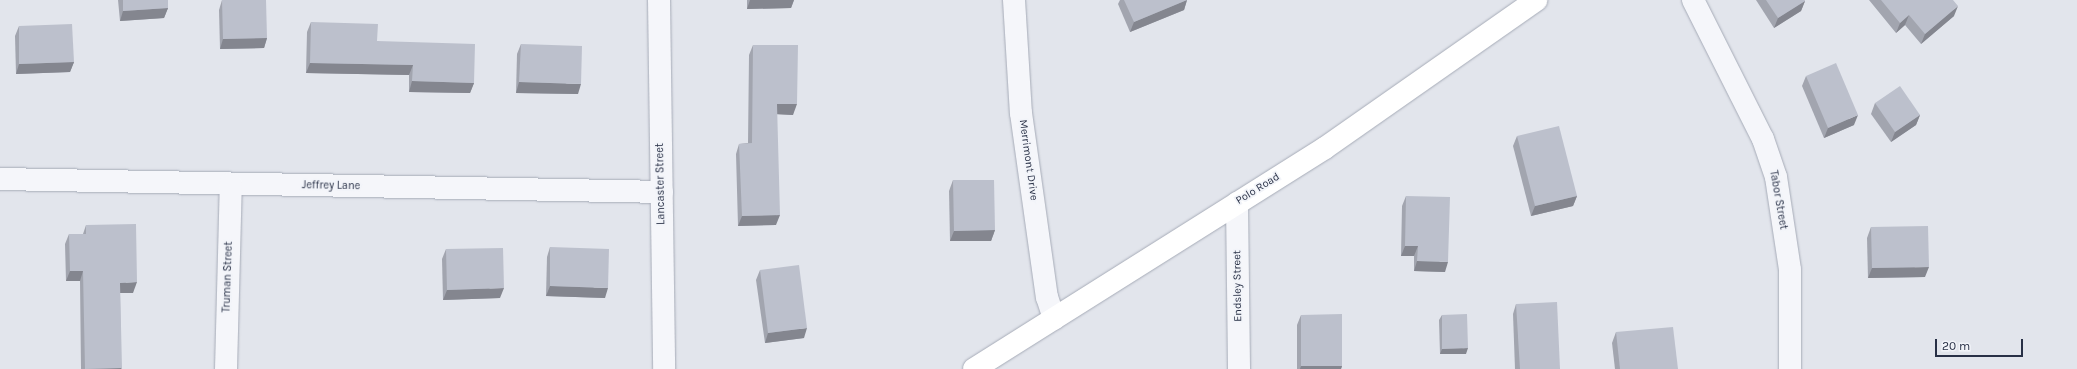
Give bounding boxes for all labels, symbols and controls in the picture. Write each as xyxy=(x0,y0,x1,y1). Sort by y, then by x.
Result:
street label: Merrimont Drive xyxy=(1016,119,1040,201)
street label: Lancaster Street xyxy=(654,143,668,225)
street label: Tabor Street xyxy=(1766,169,1790,231)
street label: Polo Road xyxy=(1234,170,1282,208)
street label: Jeffrey Lane xyxy=(302,179,360,193)
street label: Truman Street xyxy=(220,241,236,313)
street label: Endsley Street xyxy=(1231,250,1245,322)
scale bar xyxy=(1937,331,2025,357)
text: 20 m xyxy=(1942,339,1970,353)

